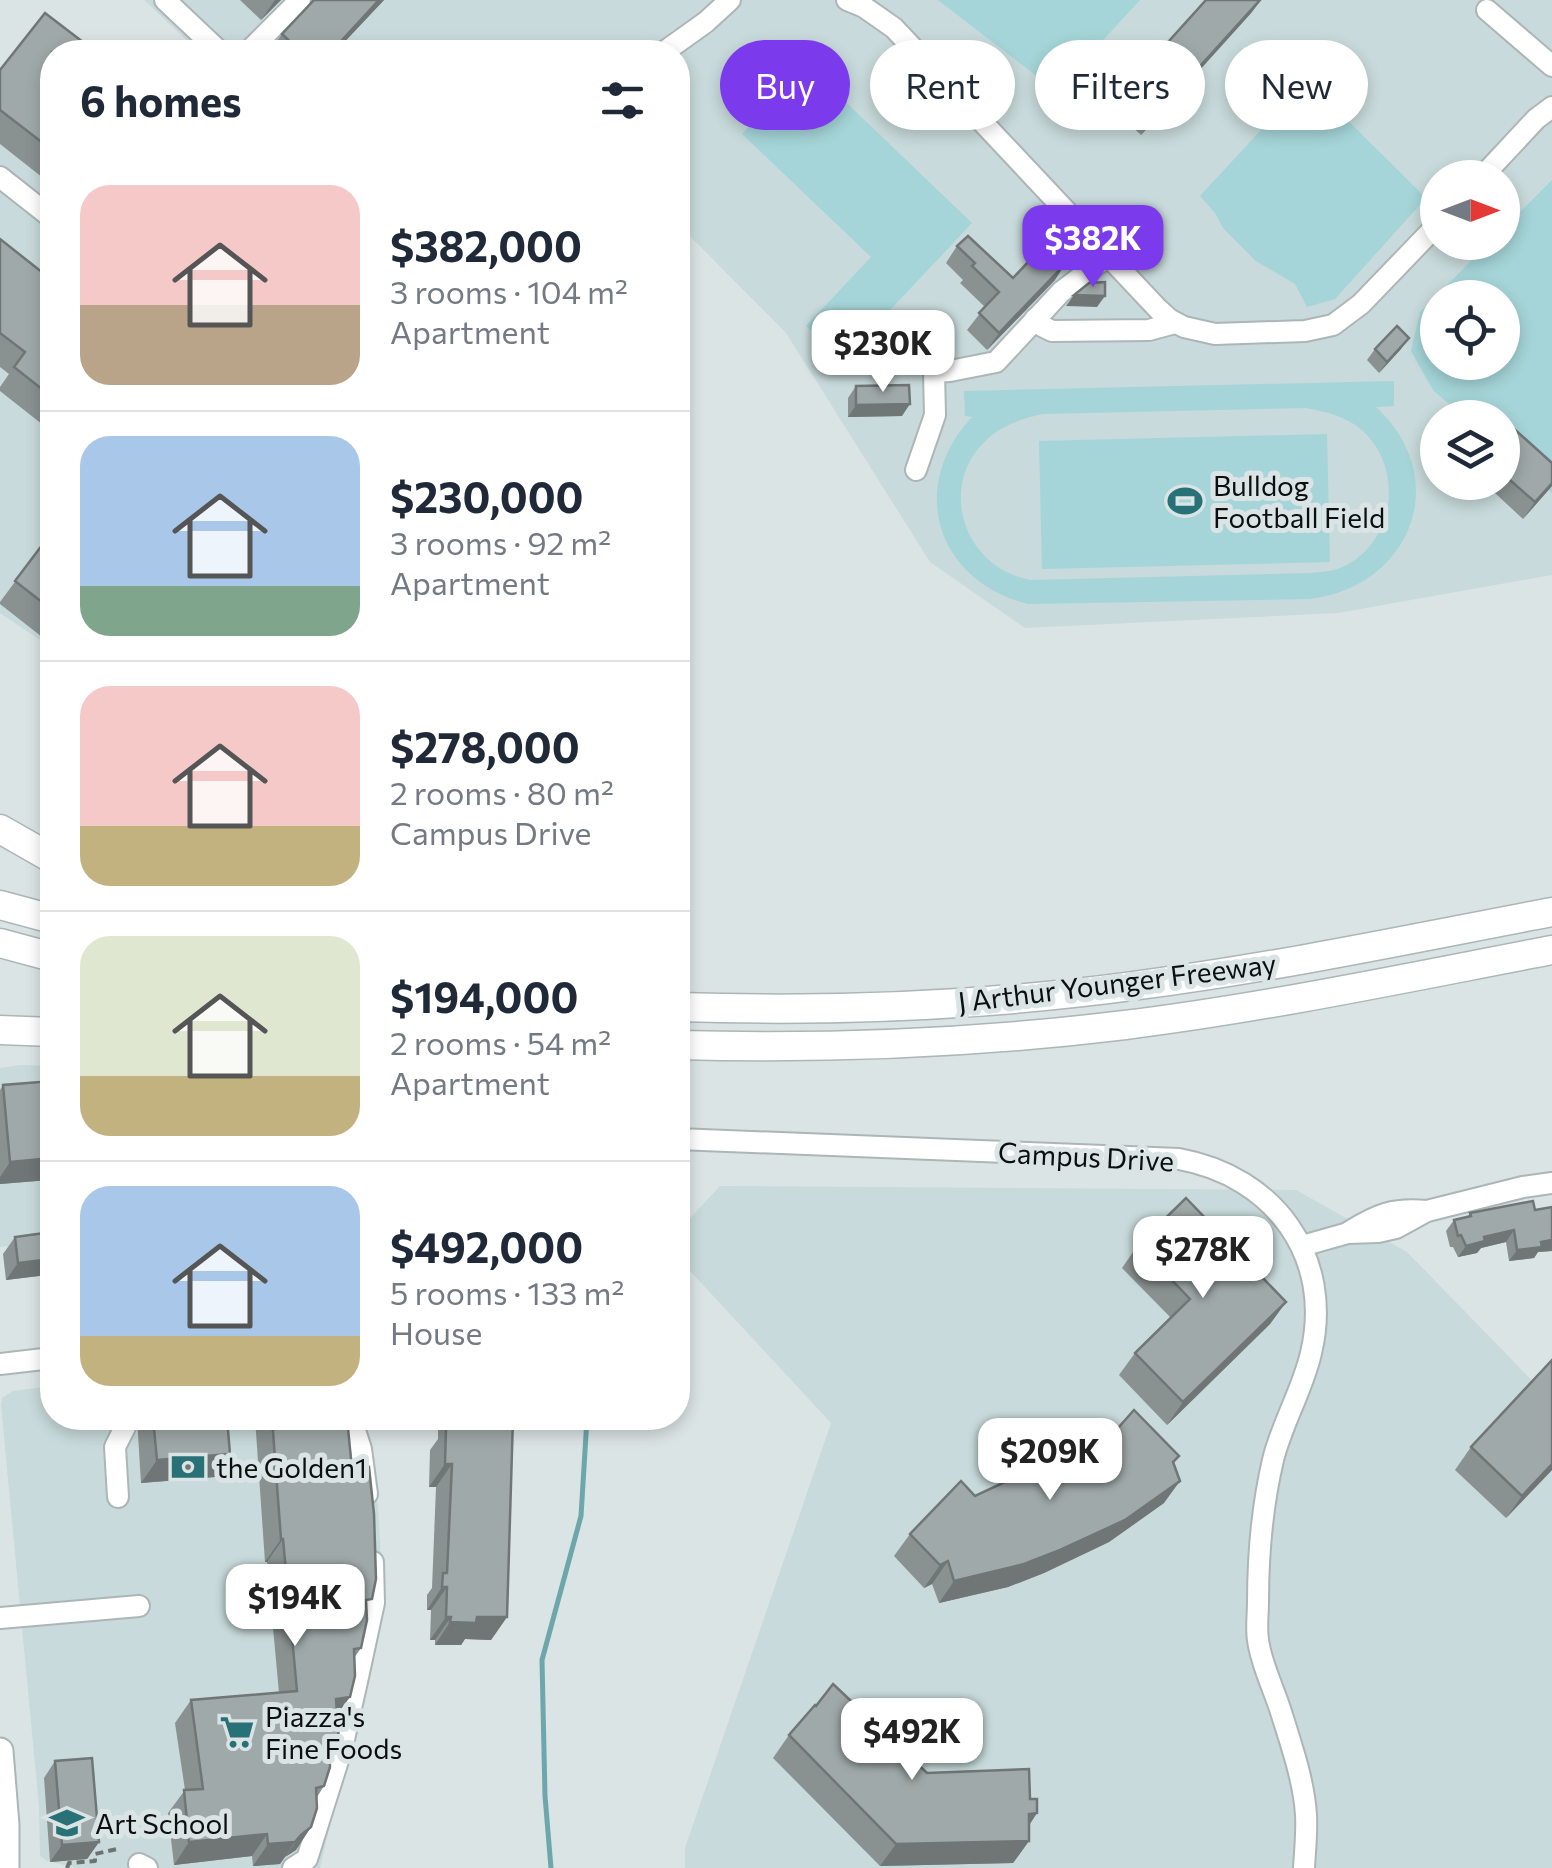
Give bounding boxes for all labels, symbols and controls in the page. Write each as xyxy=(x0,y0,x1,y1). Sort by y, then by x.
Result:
chip: Buy xyxy=(720,40,850,130)
chip: Rent xyxy=(870,40,1015,130)
chip: Filters xyxy=(1035,40,1205,130)
chip: New xyxy=(1225,40,1368,130)
icon: filters xyxy=(595,73,650,128)
text: 6 homes xyxy=(80,74,242,126)
north arrow xyxy=(1420,160,1520,260)
map controls xyxy=(1420,160,1520,500)
pin: $382K xyxy=(1023,205,1163,290)
text: $382K xyxy=(1044,217,1142,257)
text: $382,000 xyxy=(390,219,582,271)
icon: home xyxy=(160,225,280,345)
text: 3 rooms · 104 m² xyxy=(390,271,628,311)
button: locate xyxy=(1420,280,1520,380)
pin: $230K xyxy=(813,310,953,395)
text: Apartment xyxy=(390,311,550,351)
text: $230K xyxy=(834,322,932,362)
button: layers xyxy=(1420,400,1520,500)
place label: Bulldog Football Field xyxy=(1213,468,1385,534)
text: $230,000 xyxy=(390,470,583,522)
icon: home xyxy=(160,476,280,596)
sports icon: Bulldog Football Field xyxy=(1166,482,1204,520)
text: 3 rooms · 92 m² xyxy=(390,522,611,562)
text: Apartment xyxy=(390,562,550,602)
text: $278,000 xyxy=(390,720,580,772)
icon: home xyxy=(160,726,280,846)
text: 2 rooms · 80 m² xyxy=(390,772,614,812)
text: Campus Drive xyxy=(390,812,591,852)
street label: J Arthur Younger Freeway xyxy=(956,946,1278,1018)
text: $194,000 xyxy=(390,970,578,1022)
icon: home xyxy=(160,976,280,1096)
text: 2 rooms · 54 m² xyxy=(390,1022,611,1062)
text: Apartment xyxy=(390,1062,550,1102)
street label: Campus Drive xyxy=(997,1134,1175,1178)
pin: $278K xyxy=(1133,1216,1273,1301)
text: $492,000 xyxy=(390,1220,583,1272)
icon: home xyxy=(160,1226,280,1346)
text: $278K xyxy=(1155,1228,1251,1268)
text: 5 rooms · 133 m² xyxy=(390,1272,624,1312)
text: House xyxy=(390,1312,482,1352)
pin: $209K xyxy=(980,1418,1120,1503)
text: $209K xyxy=(1000,1430,1100,1470)
bank icon: the Golden1 xyxy=(169,1448,207,1486)
place label: the Golden1 xyxy=(216,1450,367,1484)
pin: $194K xyxy=(225,1564,365,1649)
text: $194K xyxy=(248,1576,342,1616)
pin: $492K xyxy=(842,1698,982,1783)
place label: Piazza's Fine Foods xyxy=(265,1699,402,1765)
text: $492K xyxy=(863,1710,961,1750)
supermarket icon: Piazza's Fine Foods xyxy=(218,1713,256,1751)
school or university icon: Art School xyxy=(48,1804,86,1842)
place label: Art School xyxy=(95,1806,229,1840)

